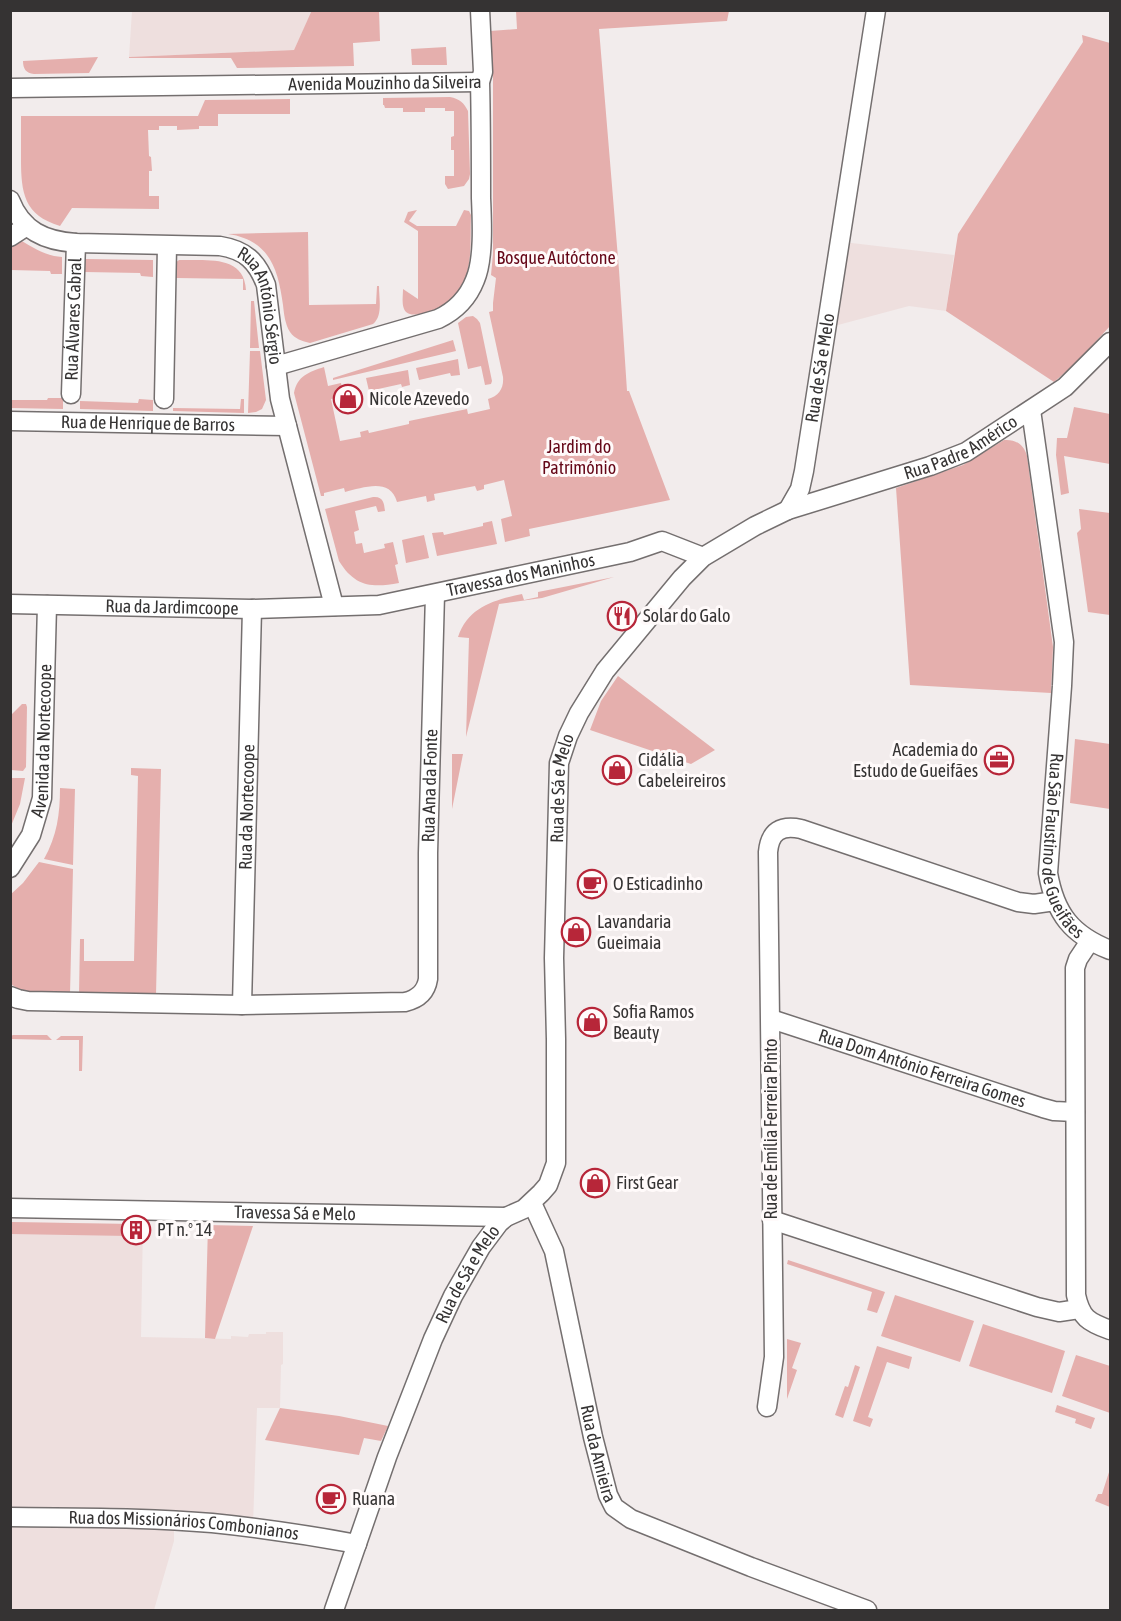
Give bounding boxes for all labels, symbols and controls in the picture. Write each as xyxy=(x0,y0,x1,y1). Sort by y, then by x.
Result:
street label: Avenida Mouzinho da Silveira xyxy=(288,71,482,94)
street label: Rua António Sérgio xyxy=(234,242,287,366)
park label: Bosque Autóctone xyxy=(496,247,616,268)
street label: Rua Álvares Cabral xyxy=(60,257,86,381)
street label: Rua de Sá e Melo xyxy=(801,312,838,424)
shop icon: Nicole Azevedo xyxy=(332,383,364,415)
place label: Nicole Azevedo xyxy=(369,388,470,409)
street label: Rua Padre Américo xyxy=(901,410,1021,483)
street label: Rua de Henrique de Barros xyxy=(61,411,235,435)
park label: Jardim do Património xyxy=(542,436,616,478)
street label: Travessa dos Maninhos xyxy=(445,549,597,600)
street label: Rua da Jardimcoope xyxy=(105,595,239,619)
restaurant icon: Solar do Galo xyxy=(606,600,638,632)
place label: Solar do Galo xyxy=(643,605,730,626)
street label: Avenida da Nortecoope xyxy=(26,664,55,820)
street label: Rua Ana da Fonte xyxy=(417,729,441,843)
street label: Rua de Sá e Melo xyxy=(546,731,578,843)
place label: Academia do Estudo de Gueifães xyxy=(853,739,978,781)
street label: Rua da Nortecoope xyxy=(234,744,259,870)
office icon: Academia do Estudo de Gueifães xyxy=(983,744,1015,776)
place label: Cidália Cabeleireiros xyxy=(638,749,726,791)
street label: Rua São Faustino de Gueifães xyxy=(1038,752,1088,943)
shop icon: Cidália Cabeleireiros xyxy=(601,754,633,786)
cafe icon: O Esticadinho xyxy=(576,868,608,900)
place label: O Esticadinho xyxy=(613,873,703,894)
place label: Lavandaria Gueimaia xyxy=(597,911,671,953)
shop icon: Lavandaria Gueimaia xyxy=(560,916,592,948)
place label: Sofia Ramos Beauty xyxy=(613,1001,694,1043)
shop icon: Sofia Ramos Beauty xyxy=(576,1006,608,1038)
street label: Rua Dom António Ferreira Gomes xyxy=(816,1024,1029,1112)
street label: Rua de Emília Ferreira Pinto xyxy=(760,1039,781,1219)
shop icon: First Gear xyxy=(579,1167,611,1199)
place label: First Gear xyxy=(616,1172,679,1193)
street label: Travessa Sá e Melo xyxy=(234,1201,356,1224)
building icon: PT n.º 14 xyxy=(120,1214,152,1246)
place label: PT n.º 14 xyxy=(157,1219,212,1240)
street label: Rua de Sá e Melo xyxy=(431,1221,504,1327)
street label: Rua da Amieira xyxy=(577,1403,621,1506)
cafe icon: Ruana xyxy=(315,1483,347,1515)
place label: Ruana xyxy=(352,1488,395,1509)
street label: Rua dos Missionários Combonianos xyxy=(68,1507,300,1544)

